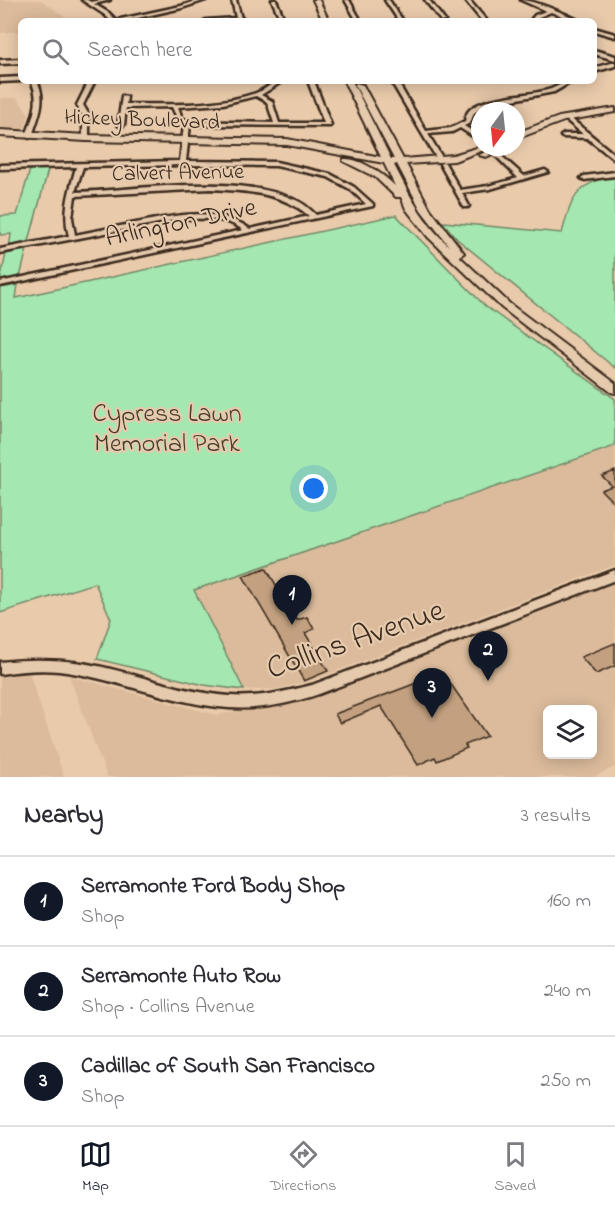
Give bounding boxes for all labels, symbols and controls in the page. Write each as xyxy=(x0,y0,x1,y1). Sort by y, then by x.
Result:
search box xyxy=(18,18,597,84)
icon: search xyxy=(39,35,72,68)
text: Search here xyxy=(87,35,192,67)
street label: Hickey Boulevard xyxy=(64,102,220,141)
north arrow xyxy=(471,102,525,156)
street label: Calvert Avenue xyxy=(112,157,244,191)
street label: Arlington Drive xyxy=(102,189,260,259)
park label: Cypress Lawn Memorial Park xyxy=(92,396,242,464)
your location xyxy=(299,474,328,503)
pin: 1 xyxy=(272,576,312,625)
street label: Collins Avenue xyxy=(261,588,452,693)
pin: 2 xyxy=(468,632,508,681)
pin: 3 xyxy=(412,668,452,718)
map controls xyxy=(543,705,597,759)
button: layers xyxy=(543,705,597,759)
text: Nearby xyxy=(24,797,103,835)
text: 3 results xyxy=(521,802,591,831)
text: Serramonte Ford Body Shop xyxy=(81,871,345,903)
text: 1 xyxy=(40,887,47,916)
text: 160 m xyxy=(547,887,591,916)
text: Shop xyxy=(81,903,125,932)
text: Serramonte Auto Row xyxy=(81,961,281,993)
text: 2 xyxy=(39,977,48,1006)
text: 240 m xyxy=(544,977,591,1006)
text: Shop · Collins Avenue xyxy=(81,993,255,1022)
text: Cadillac of South San Francisco xyxy=(81,1051,375,1083)
text: 3 xyxy=(39,1067,48,1096)
text: 250 m xyxy=(540,1067,591,1096)
text: Shop xyxy=(81,1083,125,1112)
tab: Map xyxy=(79,1138,112,1198)
tab: Directions xyxy=(270,1138,336,1198)
tab: Saved xyxy=(494,1138,536,1198)

